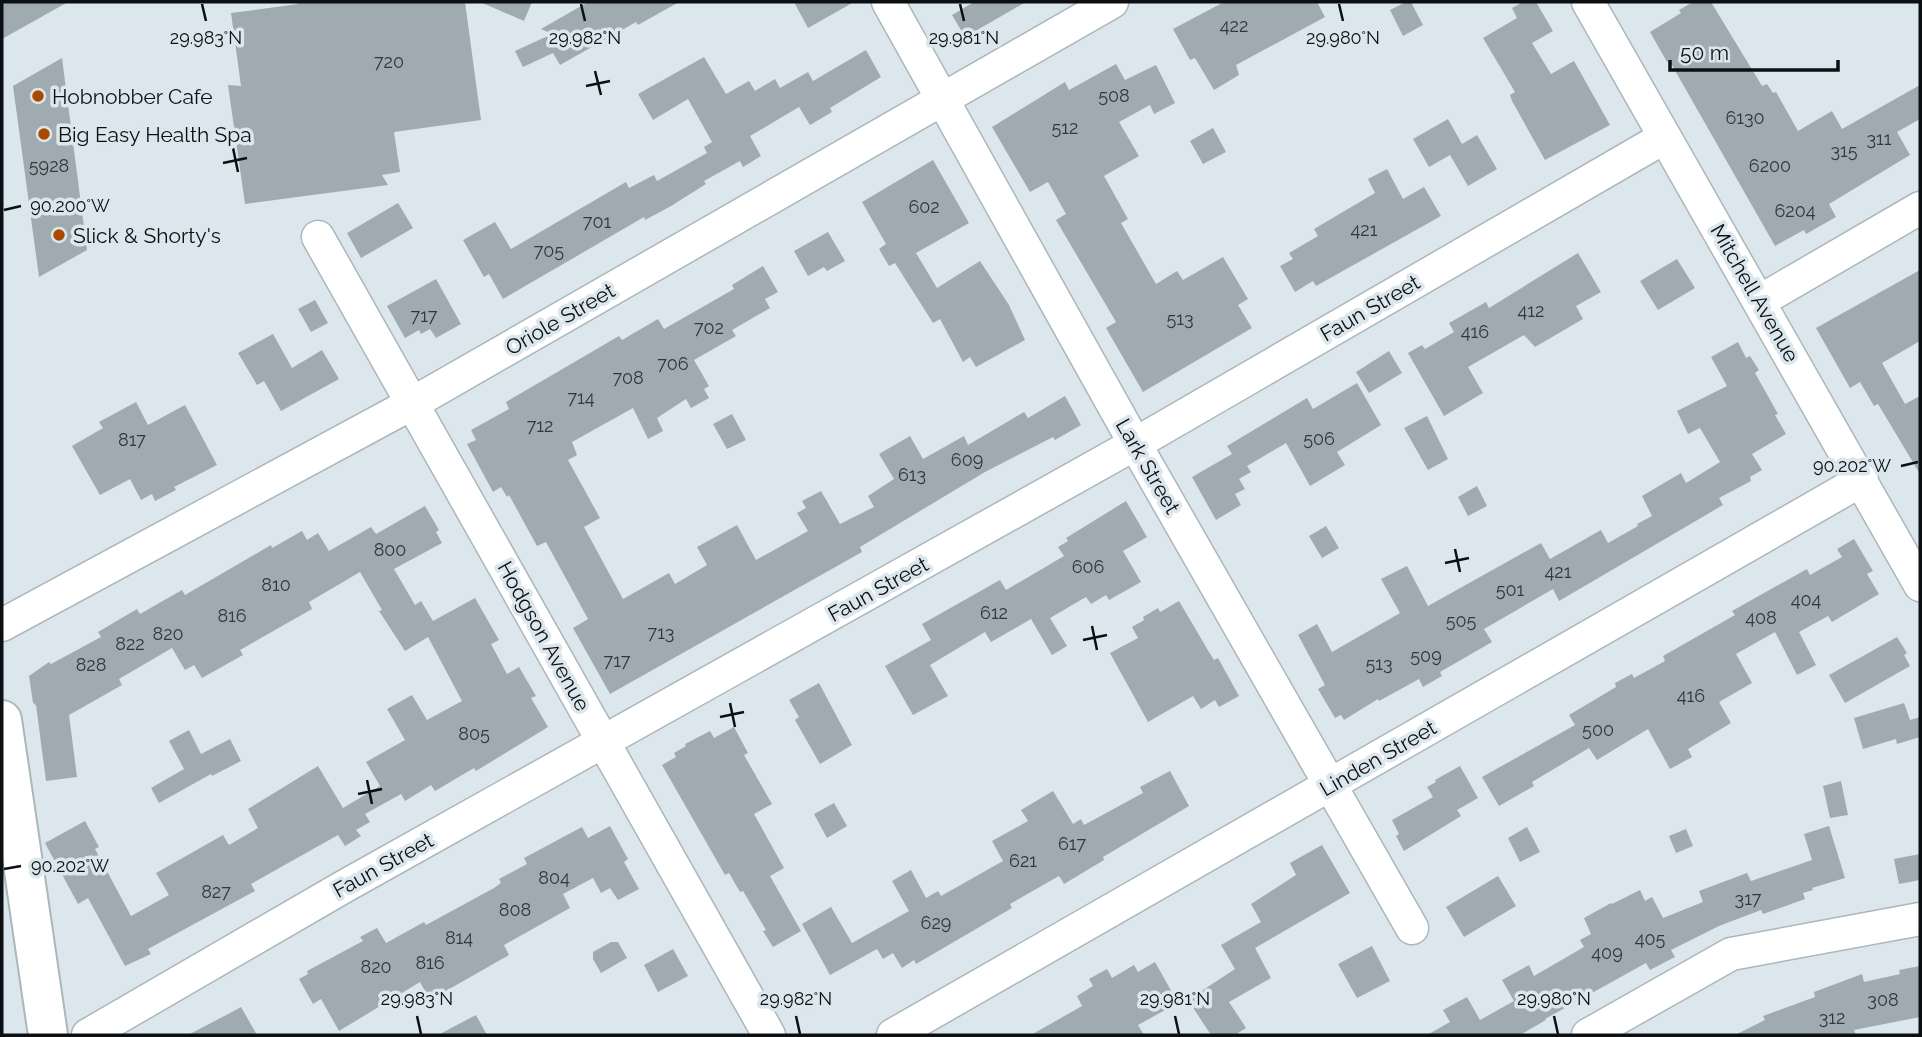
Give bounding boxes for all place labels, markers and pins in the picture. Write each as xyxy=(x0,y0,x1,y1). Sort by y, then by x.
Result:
place label: Hobnobber Cafe xyxy=(52,84,213,109)
marker: Hobnobber Cafe xyxy=(30,88,46,104)
place label: Big Easy Health Spa xyxy=(58,122,252,147)
marker: Big Easy Health Spa xyxy=(36,126,52,142)
place label: Slick & Shorty's xyxy=(73,223,221,248)
marker: Slick & Shorty's xyxy=(51,227,67,243)

